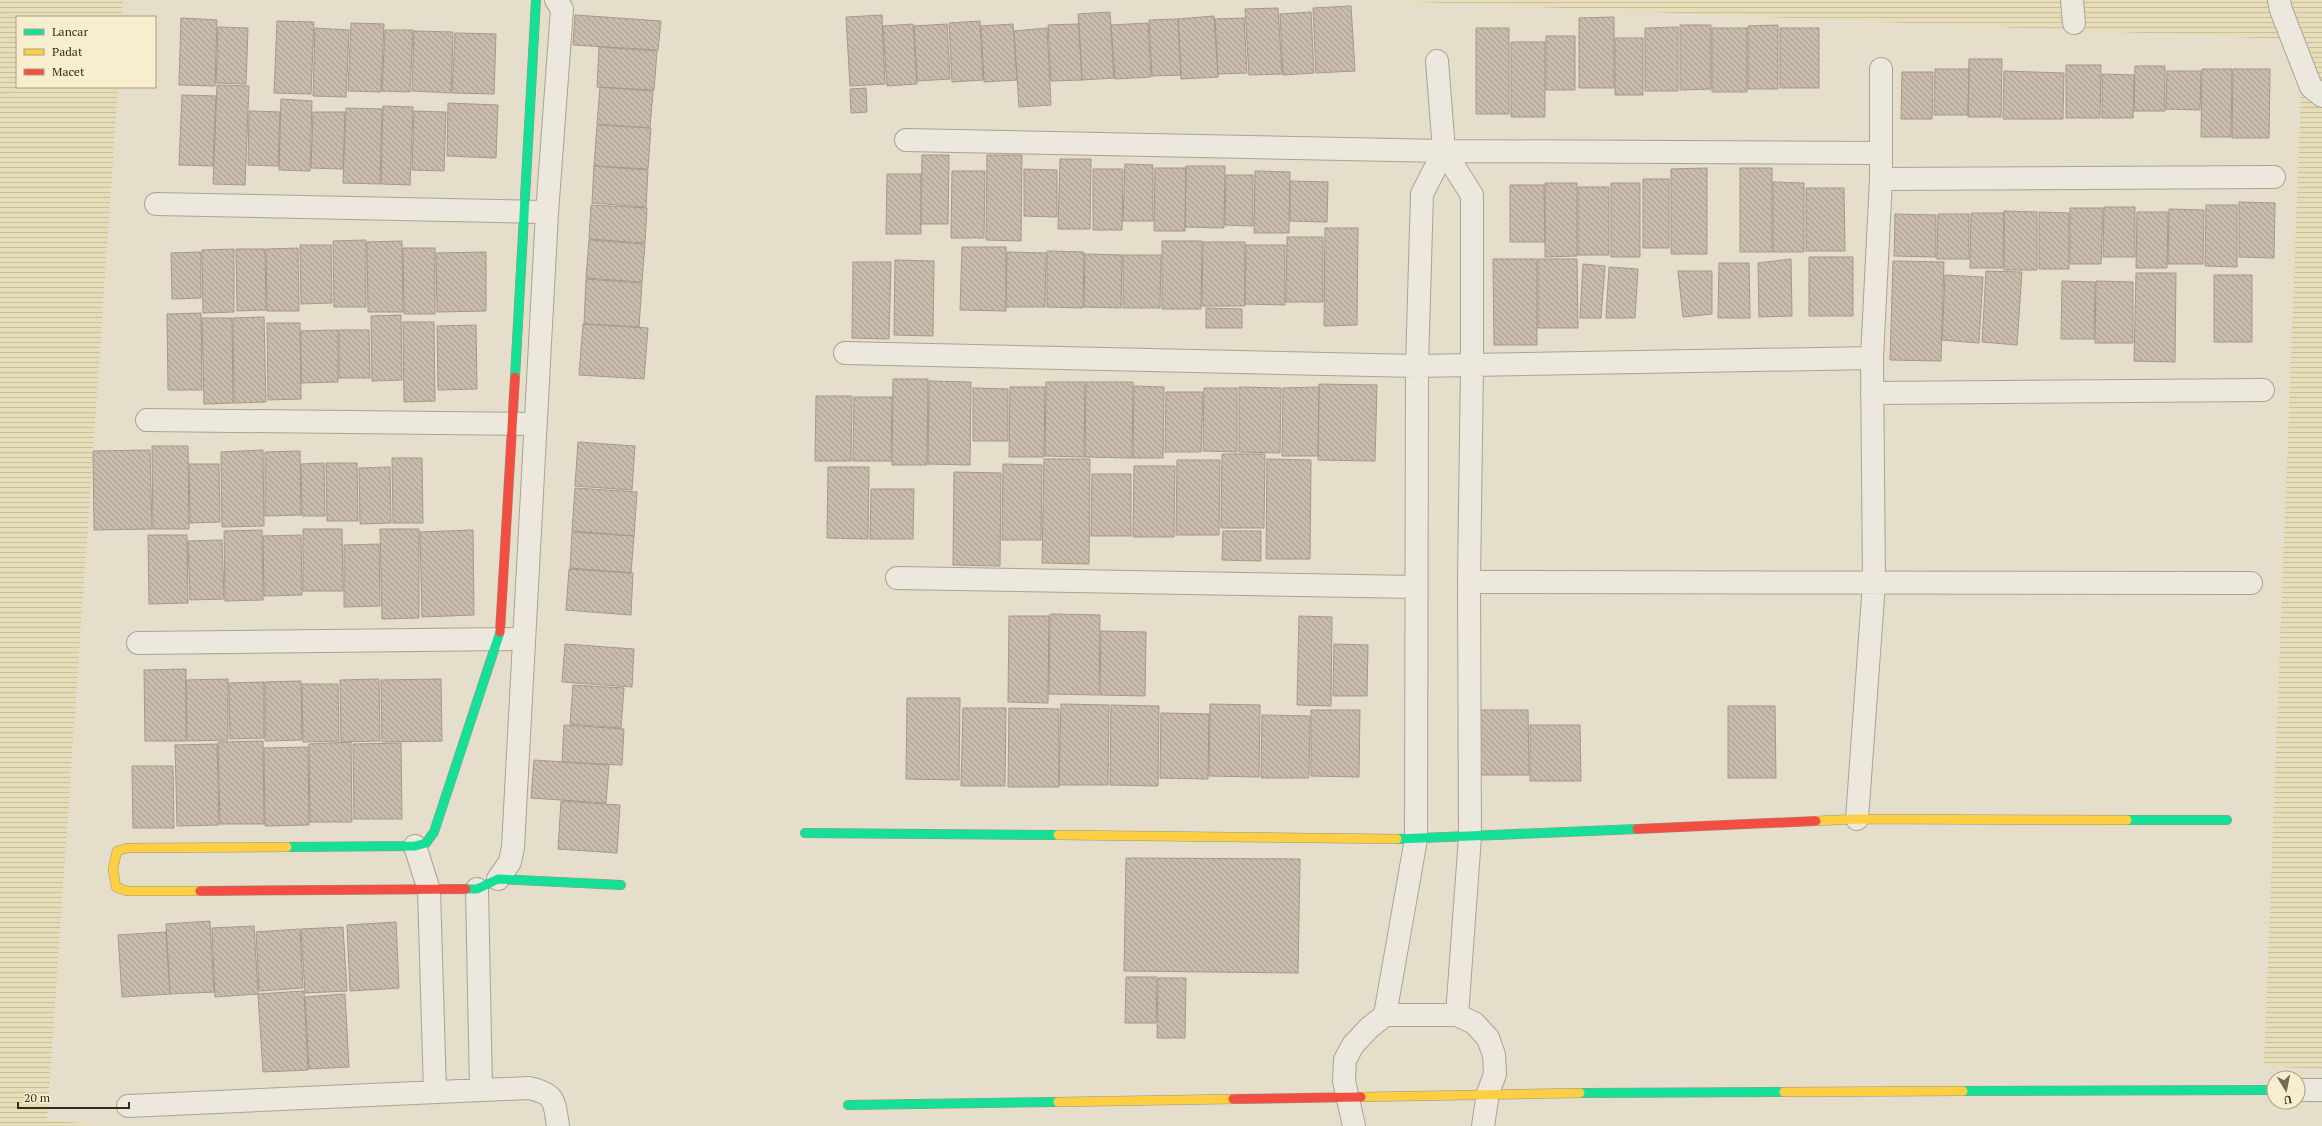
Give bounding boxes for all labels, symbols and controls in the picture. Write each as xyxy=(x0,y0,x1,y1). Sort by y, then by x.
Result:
legend xyxy=(16,16,156,88)
text: Lancar xyxy=(52,24,88,39)
text: Padat xyxy=(52,44,83,59)
text: Macet xyxy=(52,64,85,79)
north arrow xyxy=(2266,1070,2306,1110)
scale bar xyxy=(18,1084,129,1110)
text: 20 m xyxy=(24,1090,51,1105)
text: U xyxy=(2283,1092,2293,1107)

